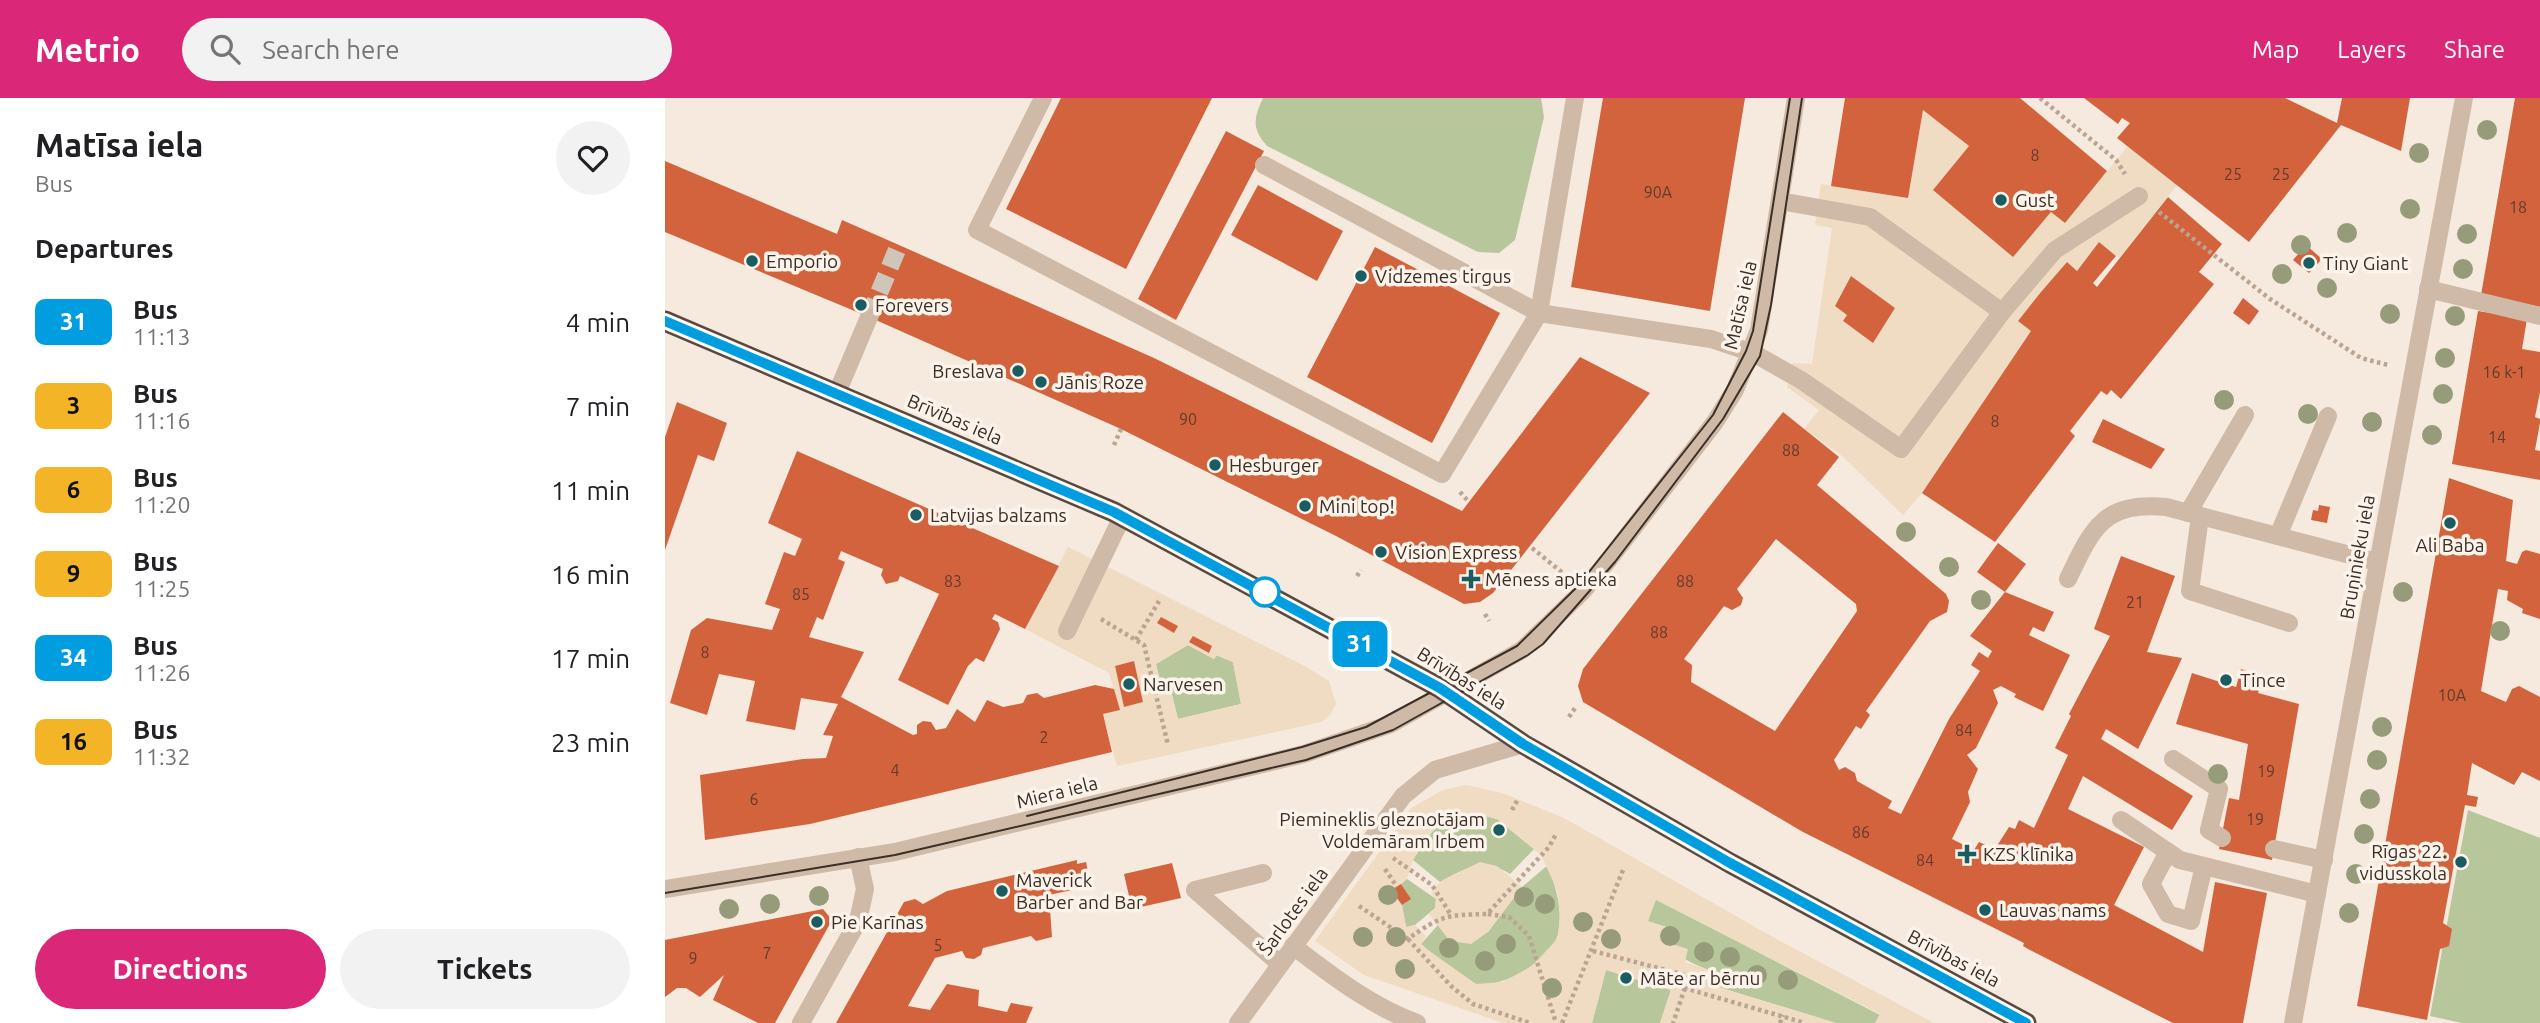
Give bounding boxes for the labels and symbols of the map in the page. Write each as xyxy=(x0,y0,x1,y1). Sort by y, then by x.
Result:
house number: 8 xyxy=(2030,146,2040,164)
house number: 25 xyxy=(2224,165,2242,183)
house number: 25 xyxy=(2272,165,2290,183)
house number: 90A xyxy=(1644,183,1673,201)
place label: Gust xyxy=(2015,189,2055,211)
marker: Gust xyxy=(1993,192,2009,208)
house number: 18 xyxy=(2509,198,2527,216)
place label: Emporio xyxy=(766,250,838,272)
place label: Tiny Giant xyxy=(2323,252,2409,274)
marker: Emporio xyxy=(744,253,760,269)
marker: Tiny Giant xyxy=(2301,255,2317,271)
street label: Matīsa iela xyxy=(1719,258,1761,352)
place label: Vidzemes tirgus xyxy=(1375,265,1511,287)
marker: Vidzemes tirgus xyxy=(1353,268,1369,284)
place label: Forevers xyxy=(875,294,949,316)
marker: Forevers xyxy=(853,297,869,313)
place label: Breslava xyxy=(932,360,1004,382)
marker: Breslava xyxy=(1010,363,1026,379)
house number: 16 k-1 xyxy=(2482,363,2526,381)
place label: Jānis Roze xyxy=(1055,371,1144,393)
marker: Jānis Roze xyxy=(1033,374,1049,390)
street label: Brīvības iela xyxy=(904,389,1006,449)
house number: 90 xyxy=(1179,410,1197,428)
house number: 8 xyxy=(1990,412,2000,430)
house number: 14 xyxy=(2488,428,2506,446)
house number: 88 xyxy=(1782,441,1800,459)
place label: Hesburger xyxy=(1229,454,1319,476)
marker: Hesburger xyxy=(1207,457,1223,473)
street label: Bruņinieku iela xyxy=(2335,493,2379,621)
place label: Mini top! xyxy=(1319,495,1395,517)
marker: Mini top! xyxy=(1297,498,1313,514)
place label: Latvijas balzams xyxy=(930,504,1067,526)
marker: Latvijas balzams xyxy=(908,507,924,523)
marker: Ali Baba xyxy=(2442,515,2458,531)
place label: Ali Baba xyxy=(2415,534,2485,556)
place label: Vision Express xyxy=(1395,541,1517,563)
marker: Vision Express xyxy=(1373,544,1389,560)
place label: Mēness aptieka xyxy=(1485,568,1617,590)
marker: Mēness aptieka xyxy=(1463,571,1479,587)
house number: 83 xyxy=(944,572,962,590)
house number: 88 xyxy=(1676,572,1694,590)
unlabelled marker xyxy=(1250,577,1280,607)
house number: 85 xyxy=(792,585,810,603)
house number: 21 xyxy=(2126,593,2144,611)
line badge: 31 xyxy=(1329,621,1391,667)
house number: 88 xyxy=(1650,623,1668,641)
street label: Brīvības iela xyxy=(1413,642,1511,714)
house number: 8 xyxy=(700,643,710,661)
place label: Tince xyxy=(2240,669,2286,691)
marker: Tince xyxy=(2218,672,2234,688)
place label: Narvesen xyxy=(1143,673,1223,695)
marker: Narvesen xyxy=(1121,676,1137,692)
house number: 10A xyxy=(2438,686,2467,704)
house number: 84 xyxy=(1955,721,1973,739)
house number: 2 xyxy=(1039,728,1049,746)
house number: 4 xyxy=(890,761,900,779)
house number: 19 xyxy=(2257,762,2275,780)
street label: Miera iela xyxy=(1014,771,1100,813)
house number: 6 xyxy=(749,790,759,808)
place label: Piemineklis gleznotājam Voldemāram Irbem xyxy=(1279,808,1485,852)
house number: 19 xyxy=(2246,810,2264,828)
marker: Piemineklis gleznotājam Voldemāram Irbem xyxy=(1491,822,1507,838)
house number: 86 xyxy=(1852,823,1870,841)
place label: Rīgas 22. vidusskola xyxy=(2360,840,2447,884)
place label: KZS klīnika xyxy=(1983,843,2074,865)
marker: KZS klīnika xyxy=(1957,844,1977,864)
house number: 84 xyxy=(1916,851,1934,869)
marker: Rīgas 22. vidusskola xyxy=(2453,854,2469,870)
street label: Šarlotes iela xyxy=(1254,863,1332,959)
place label: Maverick Barber and Bar xyxy=(1016,869,1143,913)
marker: Maverick Barber and Bar xyxy=(994,883,1010,899)
place label: Lauvas nams xyxy=(1999,899,2106,921)
marker: Lauvas nams xyxy=(1977,902,1993,918)
place label: Pie Karīnas xyxy=(831,911,924,933)
marker: Pie Karīnas xyxy=(809,914,825,930)
street label: Brīvības iela xyxy=(1904,925,2004,991)
house number: 5 xyxy=(933,936,943,954)
house number: 7 xyxy=(762,944,772,962)
house number: 9 xyxy=(688,949,698,967)
place label: Māte ar bērnu xyxy=(1640,967,1760,989)
marker: Māte ar bērnu xyxy=(1618,970,1634,986)

